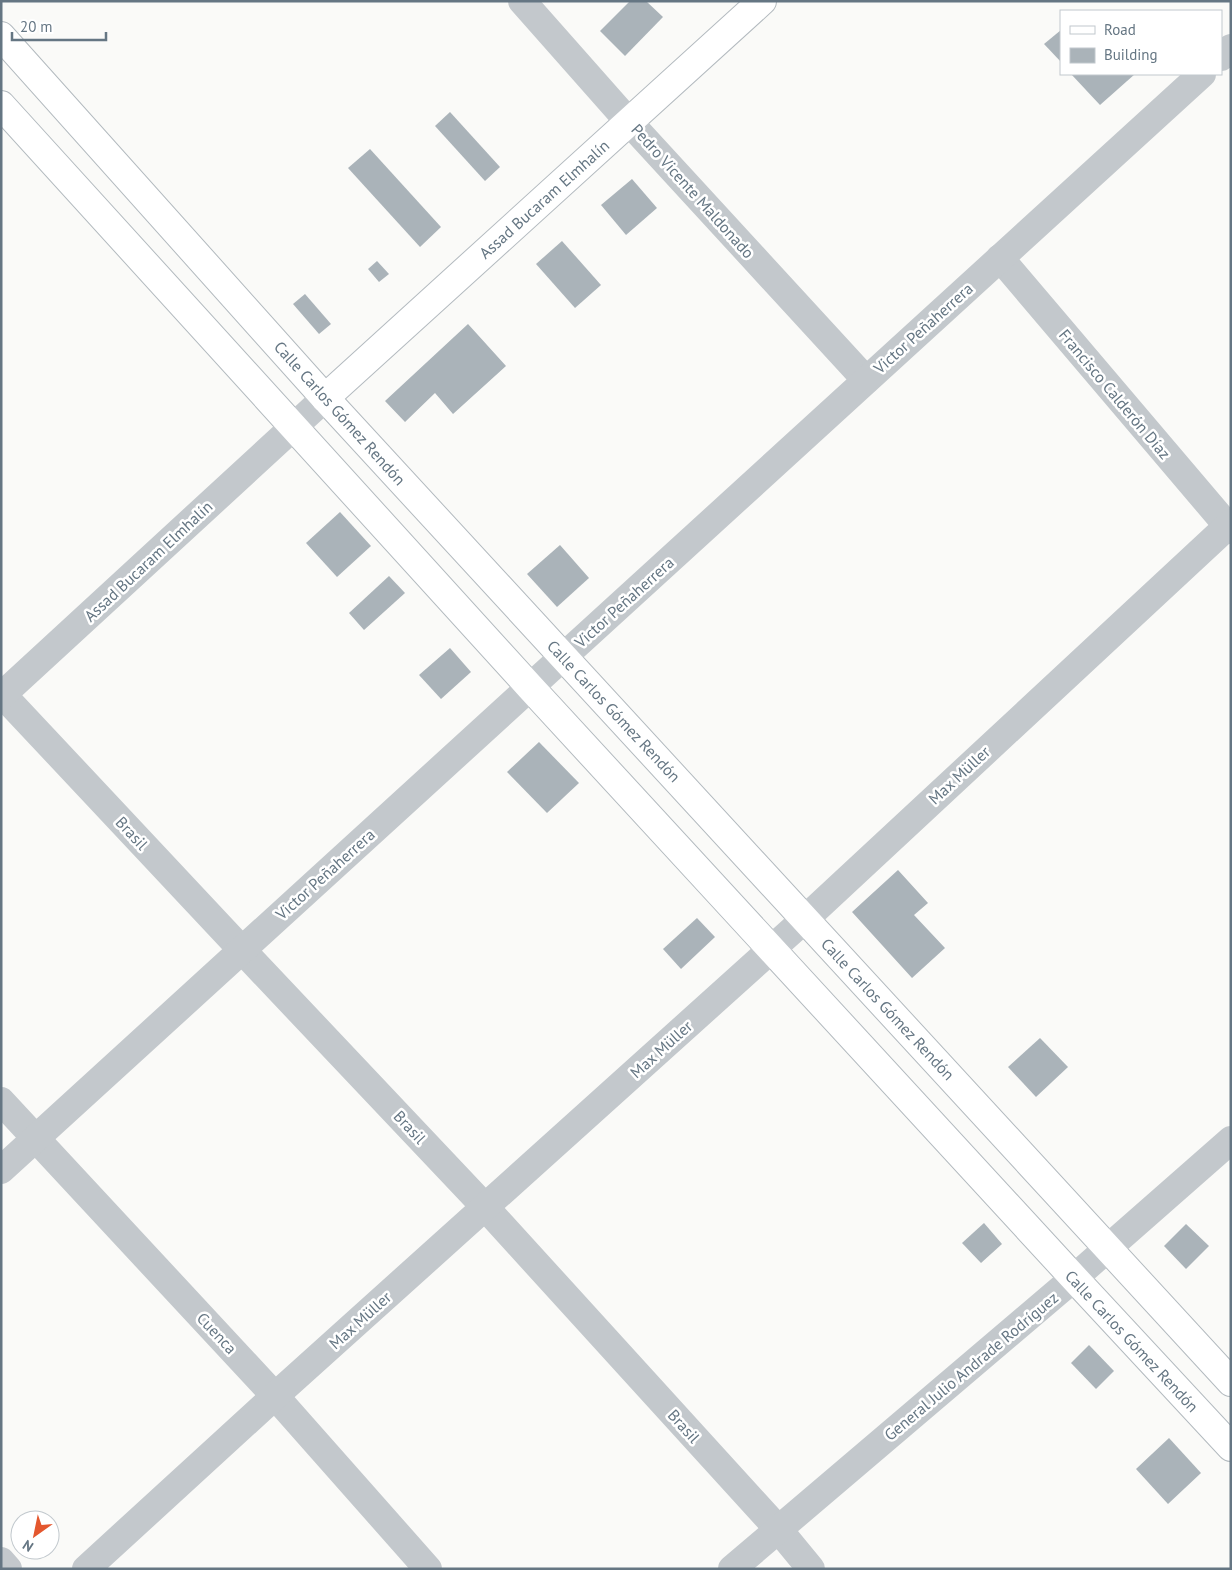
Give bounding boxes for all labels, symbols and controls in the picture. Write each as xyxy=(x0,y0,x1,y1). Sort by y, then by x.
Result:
scale bar xyxy=(12,10,106,42)
legend xyxy=(1060,10,1222,75)
text: 20 m xyxy=(20,17,53,36)
text: Road xyxy=(1104,20,1136,39)
text: Building xyxy=(1104,45,1158,64)
street label: Pedro Vicente Maldonado xyxy=(627,120,759,262)
street label: Assad Bucaram Elmhalín xyxy=(475,135,613,263)
street label: Victor Peñaherrera xyxy=(869,278,977,378)
street label: Francisco Calderón Díaz xyxy=(1055,325,1175,463)
street label: Calle Carlos Gómez Rendón xyxy=(270,337,410,489)
street label: Assad Bucaram Elmhalín xyxy=(80,496,216,626)
street label: Victor Peñaherrera xyxy=(570,552,678,652)
street label: Calle Carlos Gómez Rendón xyxy=(543,636,685,786)
street label: Max Müller xyxy=(924,741,994,809)
street label: Brasil xyxy=(112,812,153,854)
street label: Victor Peñaherrera xyxy=(271,824,379,924)
street label: Calle Carlos Gómez Rendón xyxy=(817,934,959,1084)
street label: Max Müller xyxy=(626,1015,697,1082)
street label: Brasil xyxy=(390,1106,431,1148)
street label: Calle Carlos Gómez Rendón xyxy=(1061,1266,1203,1416)
street label: Max Müller xyxy=(325,1286,396,1353)
street label: General Julio Andrade Rodríguez xyxy=(880,1287,1062,1445)
street label: Cuenca xyxy=(193,1308,241,1358)
street label: Brasil xyxy=(664,1405,705,1447)
north arrow xyxy=(10,1510,60,1560)
text: N xyxy=(19,1536,37,1556)

